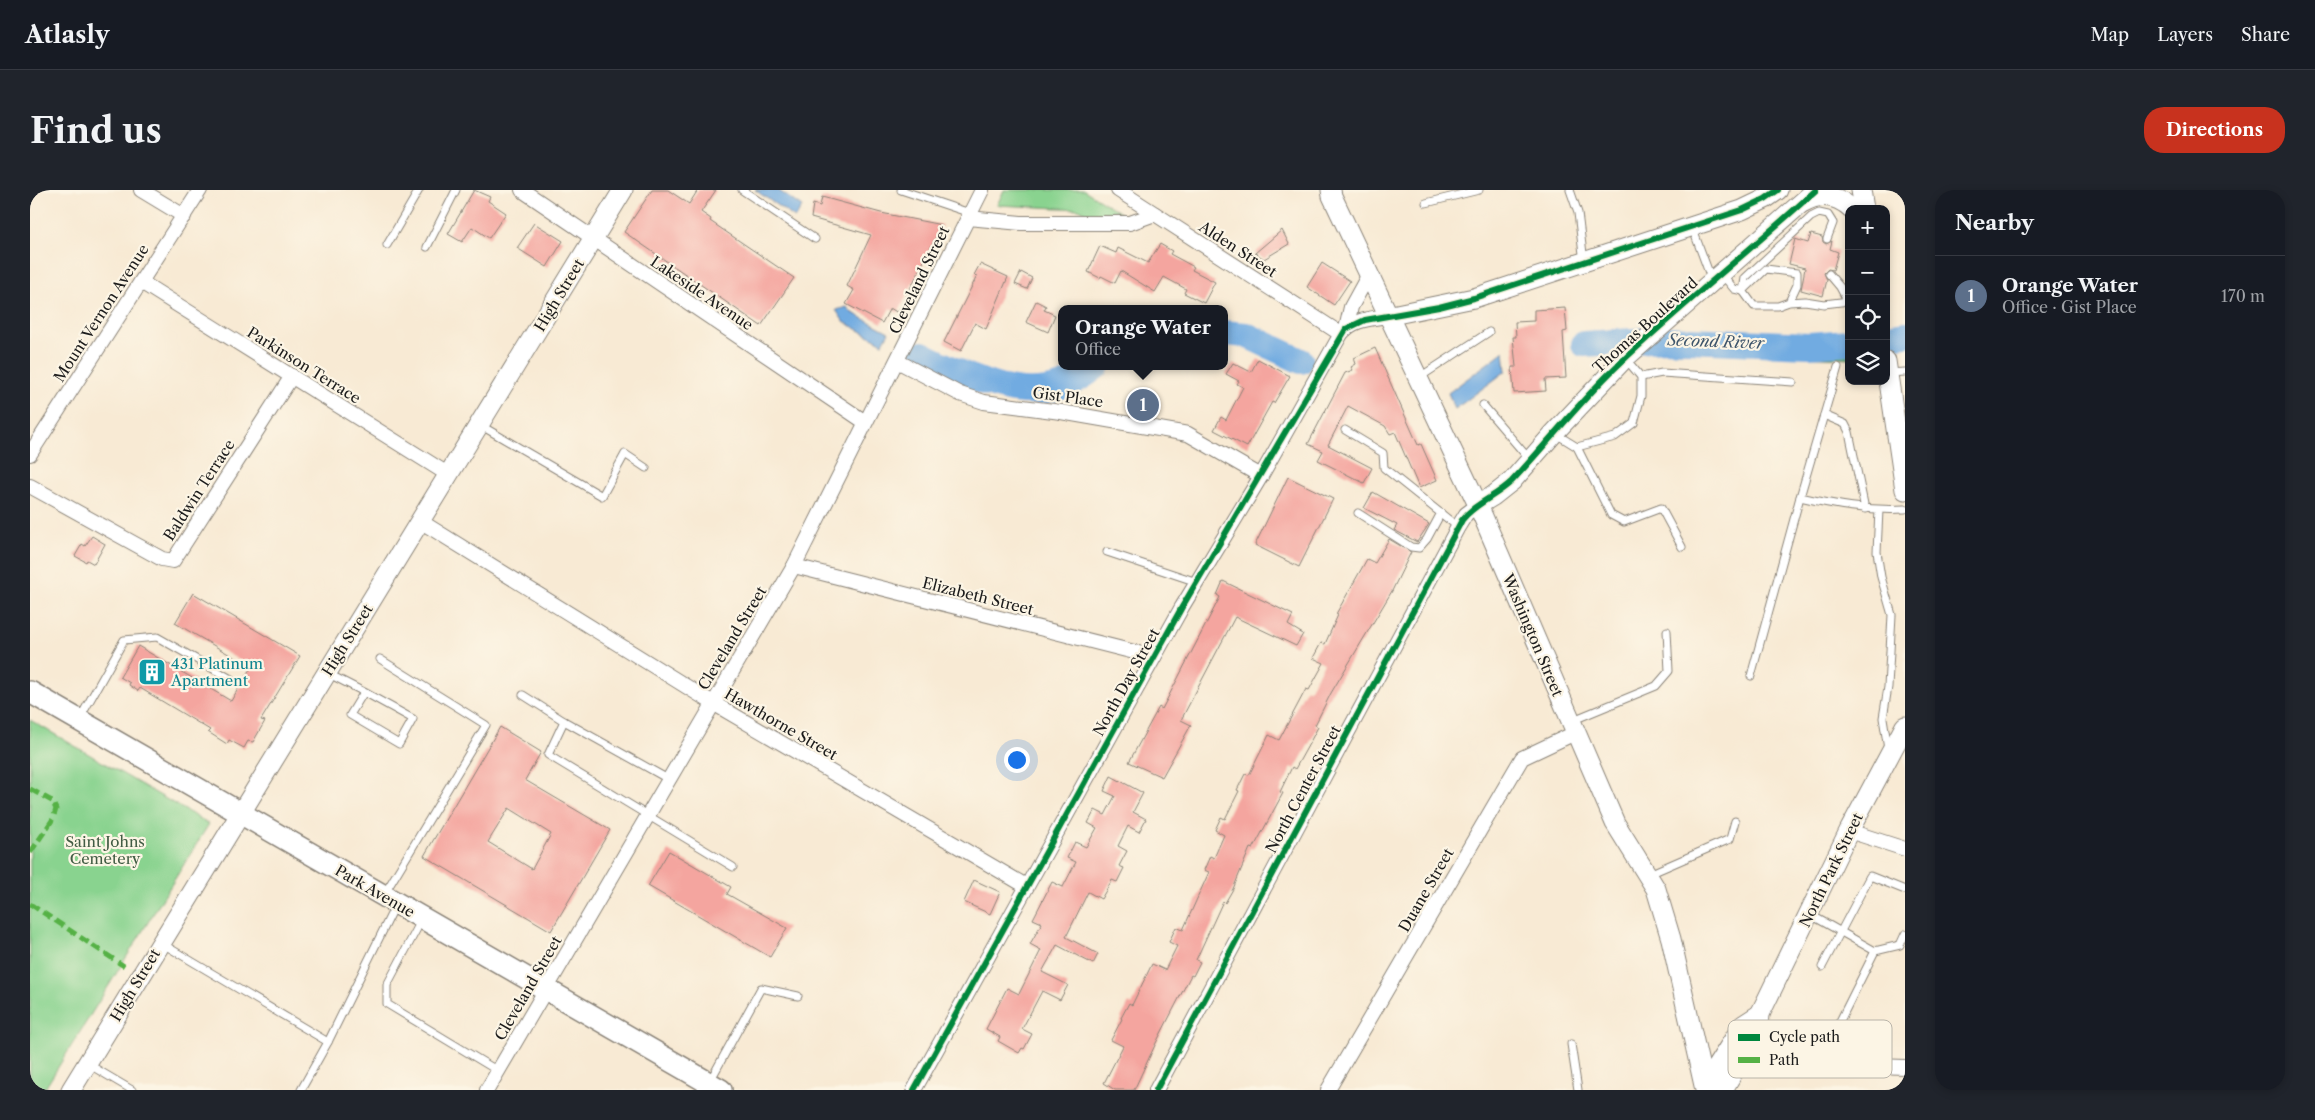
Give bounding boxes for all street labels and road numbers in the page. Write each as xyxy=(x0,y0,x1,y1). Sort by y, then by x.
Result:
street label: Alden Street xyxy=(1195,216,1281,282)
street label: Cleveland Street xyxy=(885,222,954,337)
street label: Mount Vernon Avenue xyxy=(49,241,153,385)
street label: Lakeside Avenue xyxy=(647,252,757,334)
street label: High Street xyxy=(530,255,588,335)
street label: Thomas Boulevard xyxy=(1589,273,1701,377)
street label: Parkinson Terrace xyxy=(244,322,364,408)
street label: Gist Place xyxy=(1032,383,1104,411)
street label: Baldwin Terrace xyxy=(159,436,239,544)
street label: Washington Street xyxy=(1498,570,1568,700)
street label: Elizabeth Street xyxy=(921,573,1036,619)
street label: Cleveland Street xyxy=(694,582,771,693)
street label: High Street xyxy=(317,600,377,679)
street label: North Day Street xyxy=(1089,624,1164,739)
street label: Hawthorne Street xyxy=(721,684,841,764)
street label: North Center Street xyxy=(1261,721,1345,856)
street label: North Park Street xyxy=(1795,809,1867,930)
street label: Duane Street xyxy=(1394,844,1458,935)
street label: Park Avenue xyxy=(332,861,418,921)
street label: Cleveland Street xyxy=(490,932,566,1044)
street label: High Street xyxy=(106,945,164,1025)

